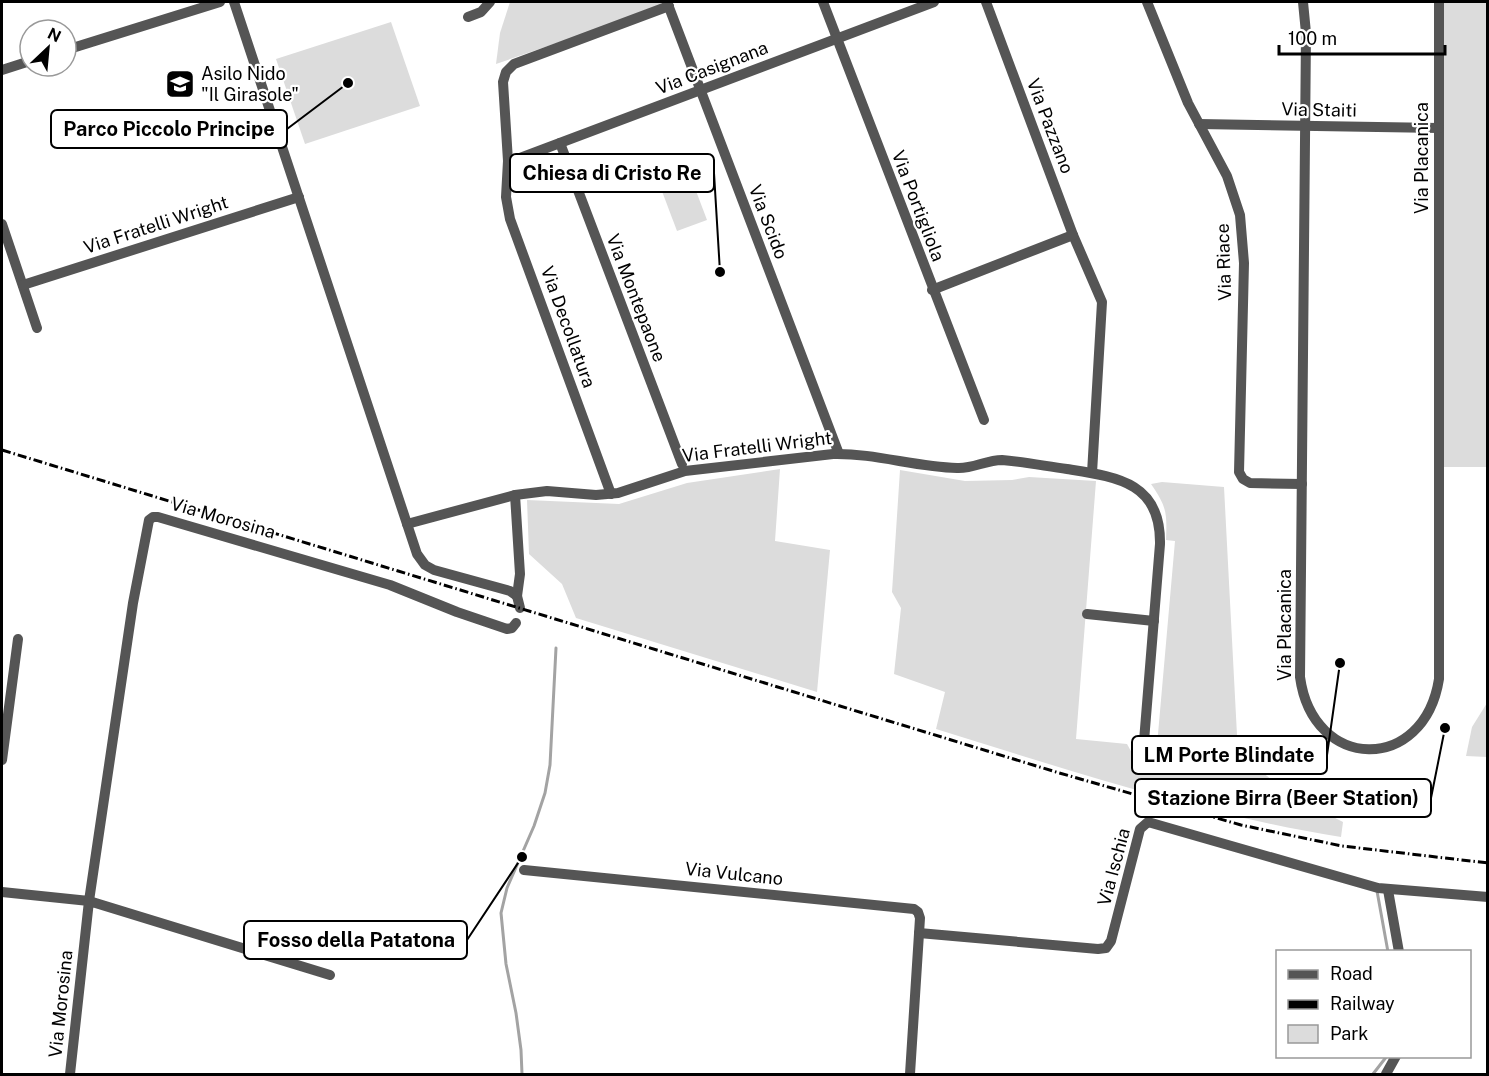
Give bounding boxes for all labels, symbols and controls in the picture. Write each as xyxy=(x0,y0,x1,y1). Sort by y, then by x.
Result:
north arrow xyxy=(18,18,78,78)
scale bar xyxy=(1279,18,1446,56)
text: N xyxy=(45,24,64,46)
text: 100 m xyxy=(1288,28,1337,49)
street label: Via Casignana xyxy=(653,37,771,99)
place label: Asilo Nido "Il Girasole" xyxy=(201,63,299,105)
school or university icon: Asilo Nido "Il Girasole" xyxy=(164,68,196,100)
street label: Via Pazzano xyxy=(1023,75,1078,176)
street label: Via Staiti xyxy=(1281,98,1357,121)
street label: Via Placanica xyxy=(1411,102,1432,214)
callout: Parco Piccolo Principe xyxy=(51,110,287,148)
text: Parco Piccolo Principe xyxy=(63,117,275,141)
street label: Via Portigliola xyxy=(888,147,949,264)
callout: Chiesa di Cristo Re xyxy=(510,154,714,192)
text: Chiesa di Cristo Re xyxy=(523,161,701,185)
street label: Via Scido xyxy=(745,182,792,262)
street label: Via Fratelli Wright xyxy=(81,191,231,258)
street label: Via Riace xyxy=(1212,223,1235,301)
street label: Via Montepaone xyxy=(602,231,670,365)
street label: Via Decollatura xyxy=(537,263,600,390)
street label: Via Fratelli Wright xyxy=(681,427,833,466)
street label: Via Morosina xyxy=(168,493,278,542)
street label: Via Placanica xyxy=(1274,569,1295,681)
callout: LM Porte Blindate xyxy=(1132,736,1327,774)
text: LM Porte Blindate xyxy=(1144,743,1314,767)
callout: Stazione Birra (Beer Station) xyxy=(1135,779,1431,817)
text: Stazione Birra (Beer Station) xyxy=(1147,786,1419,810)
street label: Via Ischia xyxy=(1093,826,1134,908)
street label: Via Vulcano xyxy=(684,858,784,889)
callout: Fosso della Patatona xyxy=(244,921,467,959)
text: Fosso della Patatona xyxy=(257,928,455,952)
street label: Via Morosina xyxy=(44,949,77,1059)
legend xyxy=(1276,950,1471,1058)
text: Road xyxy=(1330,963,1373,984)
text: Railway xyxy=(1330,993,1395,1014)
text: Park xyxy=(1330,1023,1368,1044)

